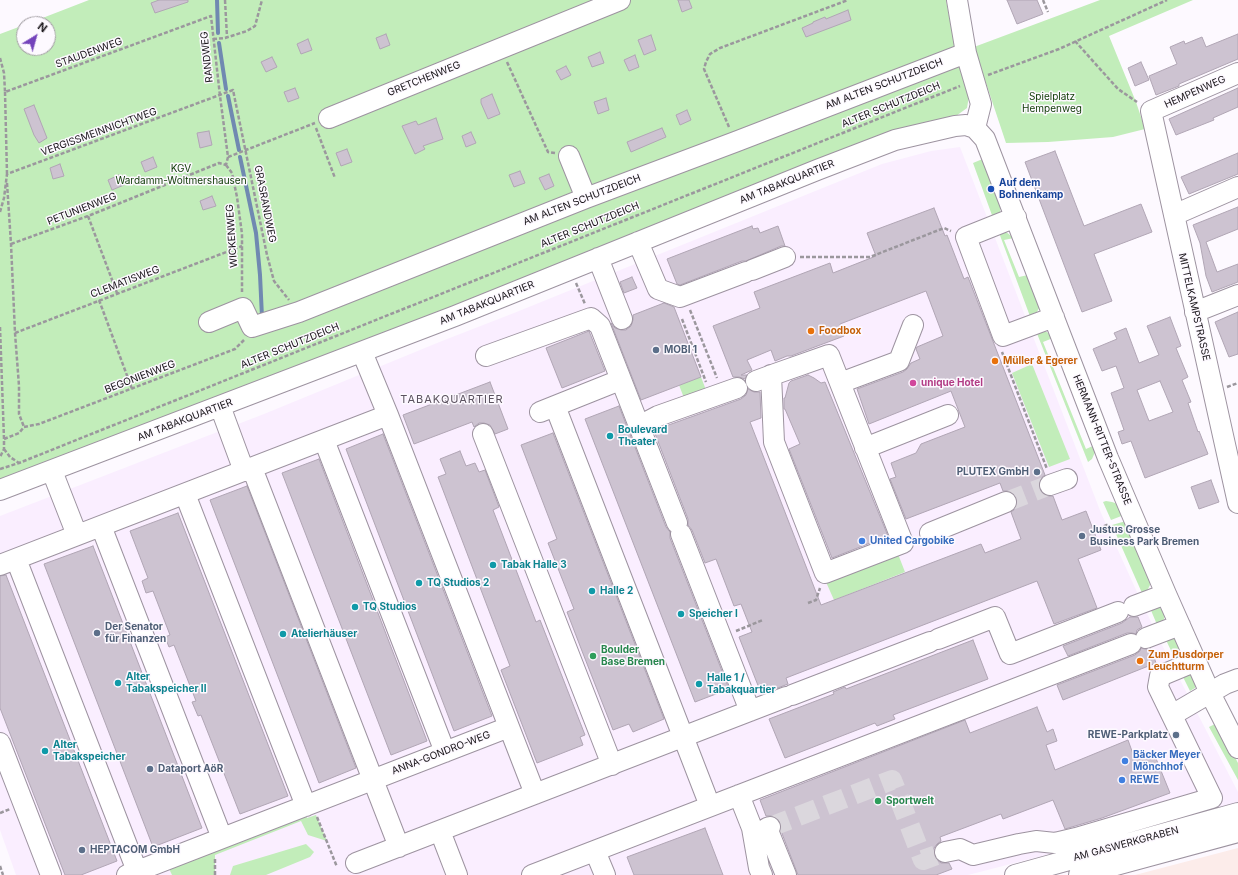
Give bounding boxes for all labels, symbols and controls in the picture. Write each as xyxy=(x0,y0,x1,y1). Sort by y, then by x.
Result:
north arrow xyxy=(16,16,56,56)
text: N xyxy=(35,19,50,35)
street label: RANDWEG xyxy=(198,31,216,83)
street label: STAUDENWEG xyxy=(54,35,124,71)
street label: AM ALTEN SCHUTZDEICH xyxy=(823,56,945,112)
street label: GRETCHENWEG xyxy=(386,59,462,99)
street label: HEMPENWEG xyxy=(1163,73,1227,111)
street label: ALTER SCHUTZDEICH xyxy=(840,80,942,130)
park label: Spielplatz Hempenweg xyxy=(1022,91,1082,114)
street label: VERGISSMEINNICHTWEG xyxy=(39,105,159,159)
street label: AM TABAKQUARTIER xyxy=(738,158,836,206)
park label: KGV Wardamm-Woltmershausen xyxy=(115,163,247,186)
street label: GRASRANDWEG xyxy=(252,164,278,244)
street label: AM ALTEN SCHUTZDEICH xyxy=(521,172,643,228)
place label: Auf dem Bohnenkamp xyxy=(999,177,1063,200)
marker: Auf dem Bohnenkamp xyxy=(986,184,996,194)
street label: PETUNIENWEG xyxy=(46,190,118,228)
street label: ALTER SCHUTZDEICH xyxy=(539,200,641,250)
street label: WICKENWEG xyxy=(224,204,240,268)
street label: MITTELKAMPSTRASSE xyxy=(1176,252,1212,362)
street label: CLEMATISWEG xyxy=(89,263,161,301)
street label: AM TABAKQUARTIER xyxy=(438,279,536,327)
street label: ALTER SCHUTZDEICH xyxy=(239,321,341,371)
place label: Foodbox xyxy=(819,325,861,337)
marker: Foodbox xyxy=(806,326,816,336)
place label: MOBI 1 xyxy=(664,344,697,356)
marker: MOBI 1 xyxy=(651,345,661,355)
place label: Müller & Egerer xyxy=(1003,355,1078,367)
marker: Müller & Egerer xyxy=(990,356,1000,366)
street label: BEGONIENWEG xyxy=(103,358,177,396)
street label: HERMANN-RITTER-STRASSE xyxy=(1070,373,1134,507)
place label: unique Hotel xyxy=(921,377,983,389)
marker: unique Hotel xyxy=(908,378,918,388)
district label: TABAKQUARTIER xyxy=(400,393,504,407)
street label: AM TABAKQUARTIER xyxy=(136,396,234,444)
place label: Boulevard Theater xyxy=(618,424,667,448)
marker: Boulevard Theater xyxy=(605,431,615,441)
place label: PLUTEX GmbH xyxy=(957,466,1029,478)
marker: PLUTEX GmbH xyxy=(1032,467,1042,477)
place label: Justus Grosse Business Park Bremen xyxy=(1090,524,1199,548)
marker: Justus Grosse Business Park Bremen xyxy=(1077,531,1087,541)
place label: United Cargobike xyxy=(870,535,954,547)
marker: United Cargobike xyxy=(857,536,867,546)
place label: Tabak Halle 3 xyxy=(501,559,567,571)
marker: Tabak Halle 3 xyxy=(488,560,498,570)
place label: TQ Studios 2 xyxy=(427,577,489,589)
marker: TQ Studios 2 xyxy=(414,578,424,588)
place label: Halle 2 xyxy=(600,585,633,597)
marker: Halle 2 xyxy=(587,586,597,596)
place label: TQ Studios xyxy=(363,601,417,613)
marker: TQ Studios xyxy=(350,602,360,612)
place label: Speicher I xyxy=(689,608,738,620)
marker: Speicher I xyxy=(676,609,686,619)
place label: Der Senator für Finanzen xyxy=(105,621,166,644)
marker: Der Senator für Finanzen xyxy=(92,628,102,638)
place label: Atelierhäuser xyxy=(291,628,357,640)
marker: Atelierhäuser xyxy=(278,629,288,639)
place label: Boulder Base Bremen xyxy=(601,644,665,668)
place label: Zum Pusdorper Leuchtturm xyxy=(1148,649,1224,672)
marker: Boulder Base Bremen xyxy=(588,651,598,661)
marker: Zum Pusdorper Leuchtturm xyxy=(1135,656,1145,666)
place label: Alter Tabakspeicher II xyxy=(126,671,206,694)
place label: Halle 1 / Tabakquartier xyxy=(707,672,776,696)
marker: Alter Tabakspeicher II xyxy=(113,678,123,688)
marker: Halle 1 / Tabakquartier xyxy=(694,679,704,689)
street label: ANNA-GONDRO-WEG xyxy=(390,729,492,777)
place label: REWE-Parkplatz xyxy=(1088,729,1168,741)
marker: REWE-Parkplatz xyxy=(1171,730,1181,740)
place label: Alter Tabakspeicher xyxy=(53,739,125,762)
marker: Alter Tabakspeicher xyxy=(40,746,50,756)
place label: Bäcker Meyer Mönchhof xyxy=(1133,749,1200,772)
marker: Bäcker Meyer Mönchhof xyxy=(1120,756,1130,766)
place label: Dataport AöR xyxy=(158,763,223,775)
marker: Dataport AöR xyxy=(145,764,155,774)
place label: REWE xyxy=(1130,774,1159,786)
marker: REWE xyxy=(1117,775,1127,785)
place label: Sportwelt xyxy=(886,795,934,807)
marker: Sportwelt xyxy=(873,796,883,806)
street label: AM GASWERKGRABEN xyxy=(1072,824,1180,864)
place label: HEPTACOM GmbH xyxy=(90,844,180,856)
marker: HEPTACOM GmbH xyxy=(77,845,87,855)

